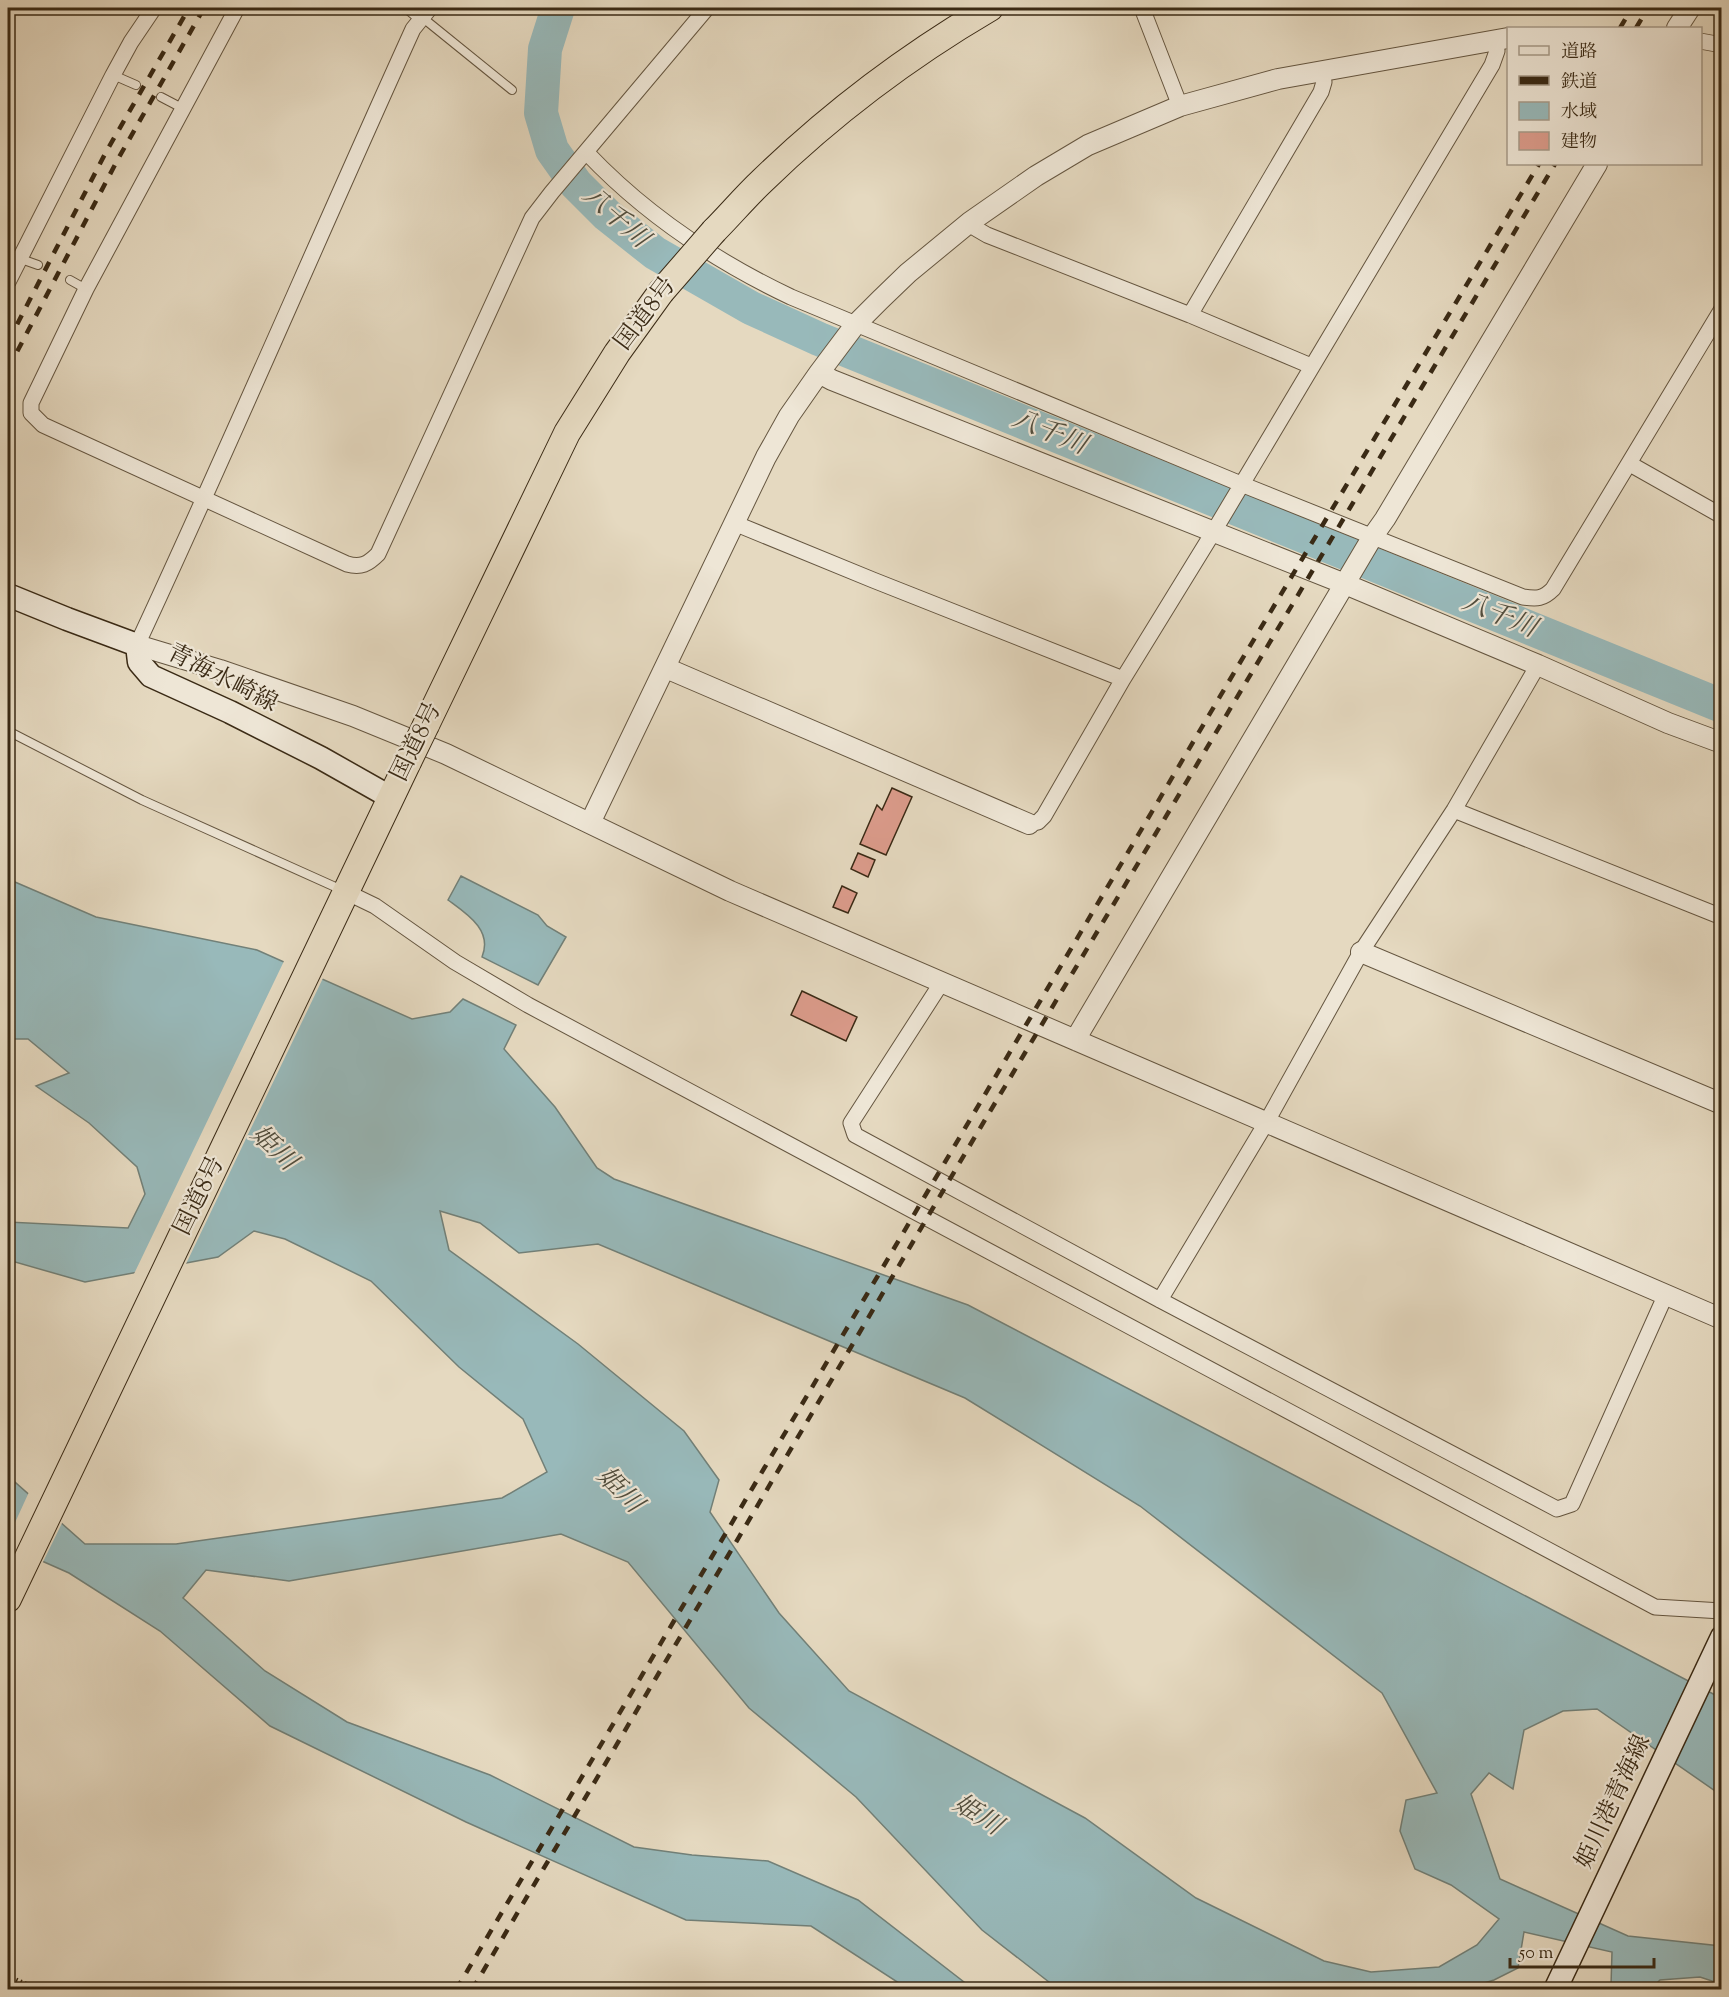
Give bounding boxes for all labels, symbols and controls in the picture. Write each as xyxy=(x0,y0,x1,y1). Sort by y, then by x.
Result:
legend xyxy=(1507,27,1702,165)
text: 道路 xyxy=(1561,40,1597,66)
text: 鉄道 xyxy=(1561,70,1597,96)
text: 水域 xyxy=(1561,100,1597,126)
text: 建物 xyxy=(1561,130,1597,156)
water label: 八千川 xyxy=(573,178,659,260)
street label: 国道8号 xyxy=(607,270,685,358)
water label: 八千川 xyxy=(1006,401,1095,466)
water label: 八千川 xyxy=(1456,584,1545,649)
street label: 青海水崎線 xyxy=(161,637,283,721)
street label: 国道8号 xyxy=(383,697,451,787)
water label: 姫川 xyxy=(241,1118,307,1182)
street label: 国道8号 xyxy=(166,1151,234,1241)
water label: 姫川 xyxy=(588,1460,653,1525)
street label: 姫川港青海線 xyxy=(1568,1730,1660,1874)
water label: 姫川 xyxy=(945,1787,1011,1847)
scale bar xyxy=(1510,1931,1654,1969)
text: 50 m xyxy=(1518,1941,1554,1967)

